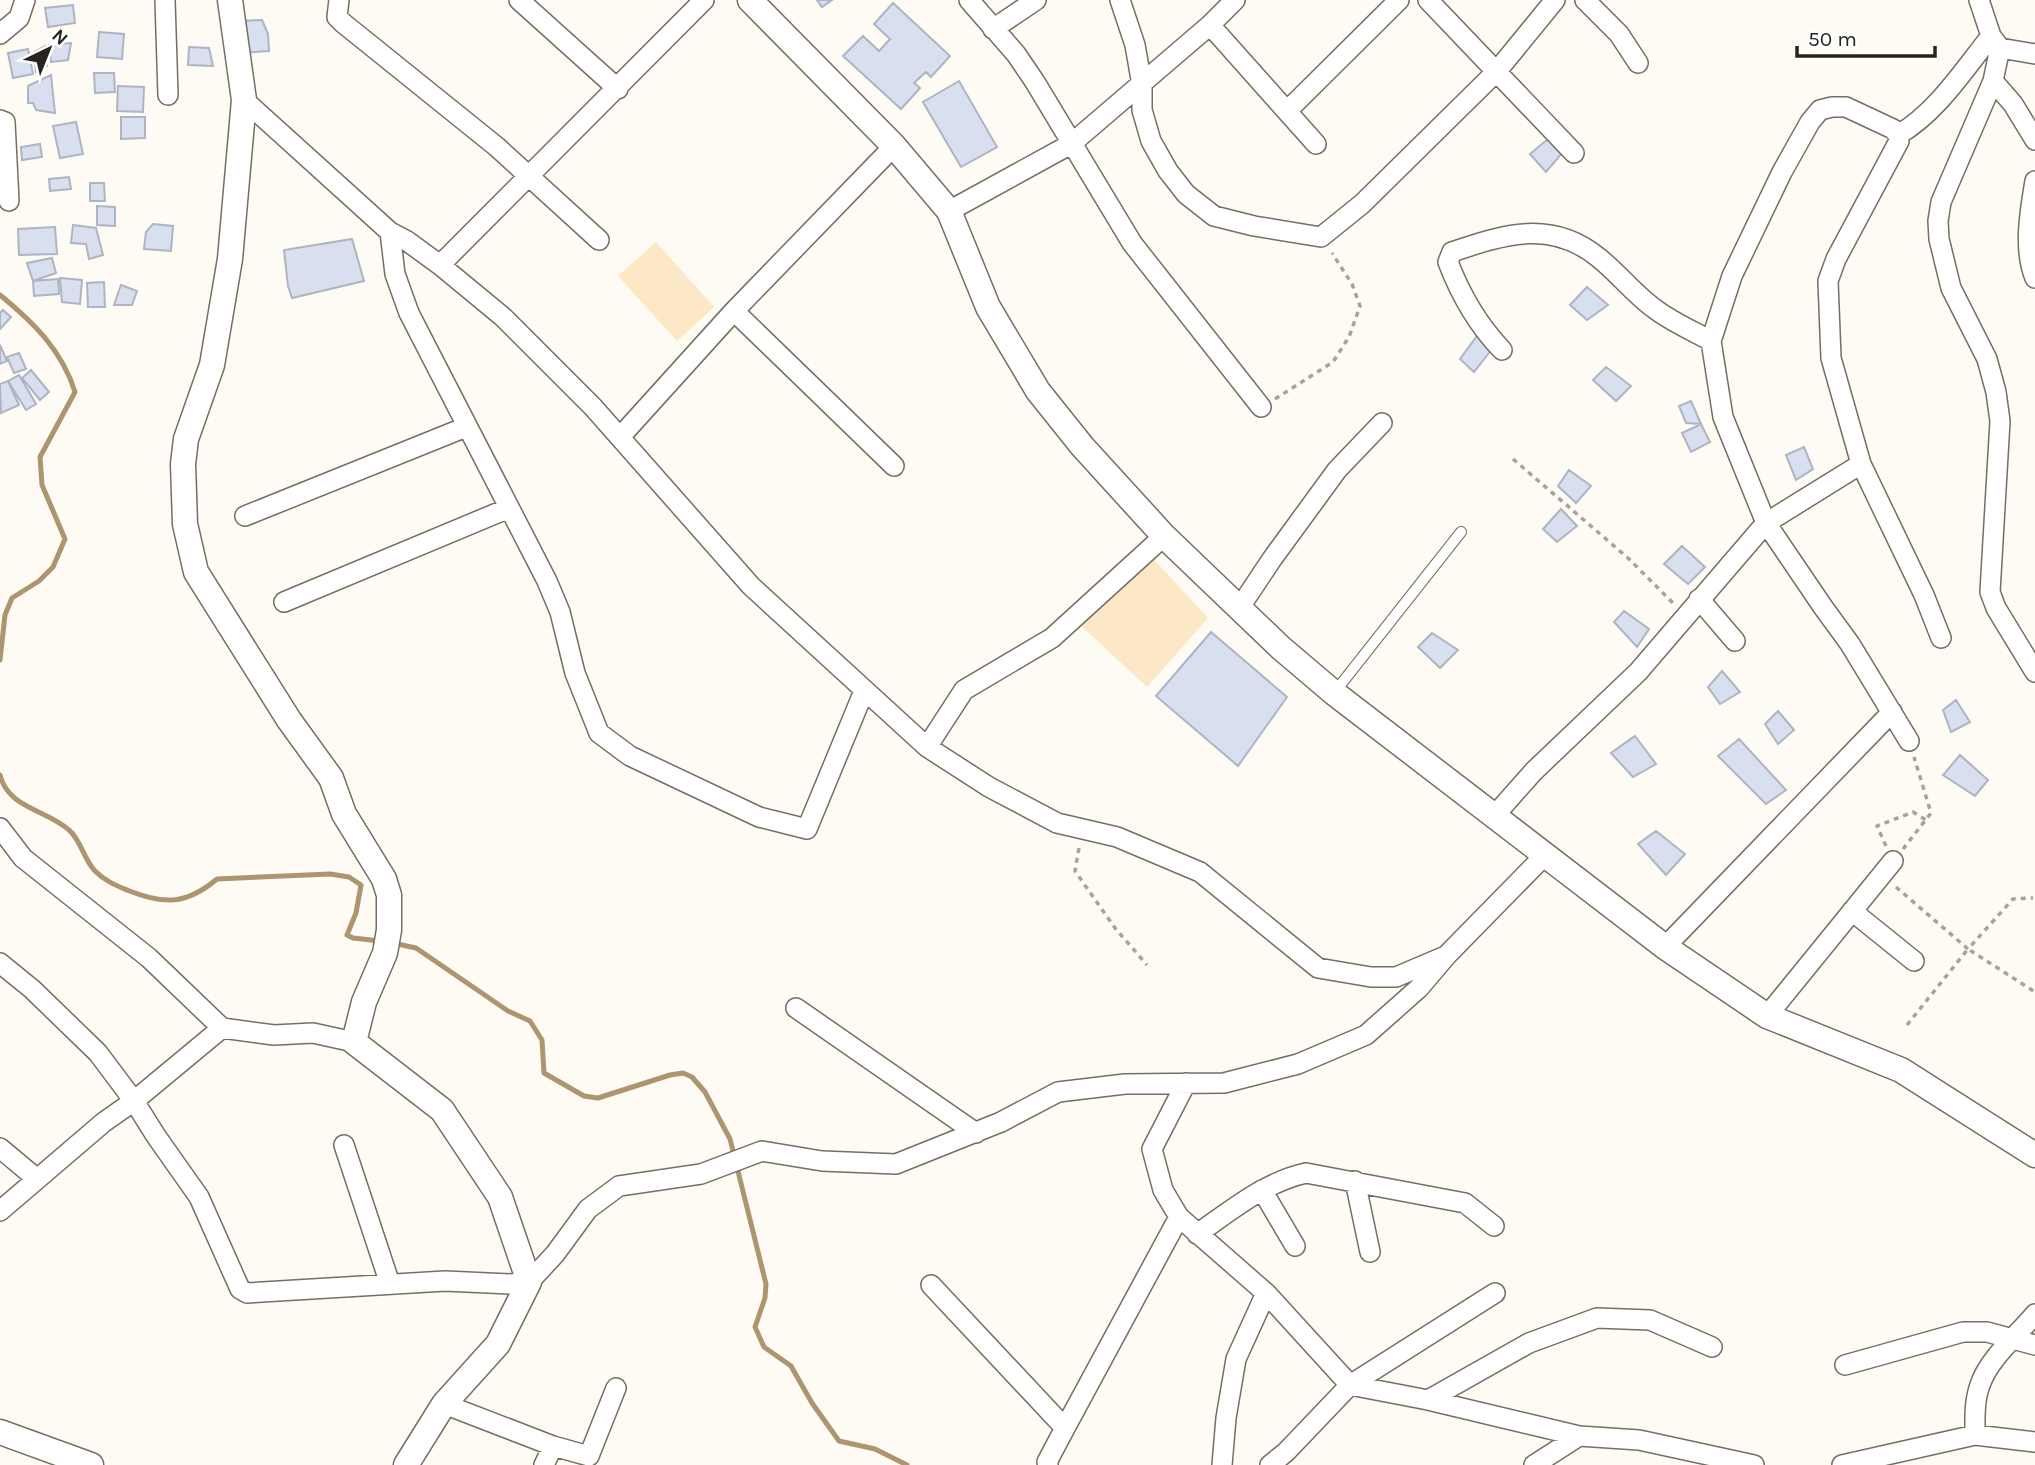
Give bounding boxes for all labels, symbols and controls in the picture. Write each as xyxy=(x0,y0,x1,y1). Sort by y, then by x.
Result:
north arrow xyxy=(14,14,84,84)
scale bar xyxy=(1797,14,1935,58)
text: N xyxy=(47,25,72,50)
text: 50 m xyxy=(1808,27,1857,51)

